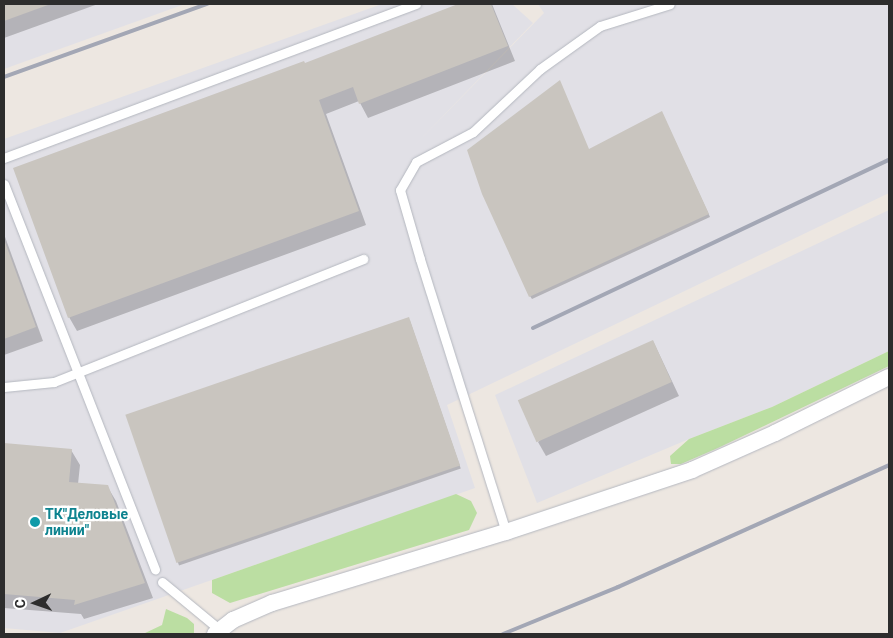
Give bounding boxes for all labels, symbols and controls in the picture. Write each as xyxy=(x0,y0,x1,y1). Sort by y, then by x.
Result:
place label: ТК"Деловые линии" xyxy=(45,506,128,538)
marker: ТК"Деловые линии" xyxy=(29,516,41,528)
north arrow xyxy=(10,578,60,628)
text: С xyxy=(12,599,28,609)

